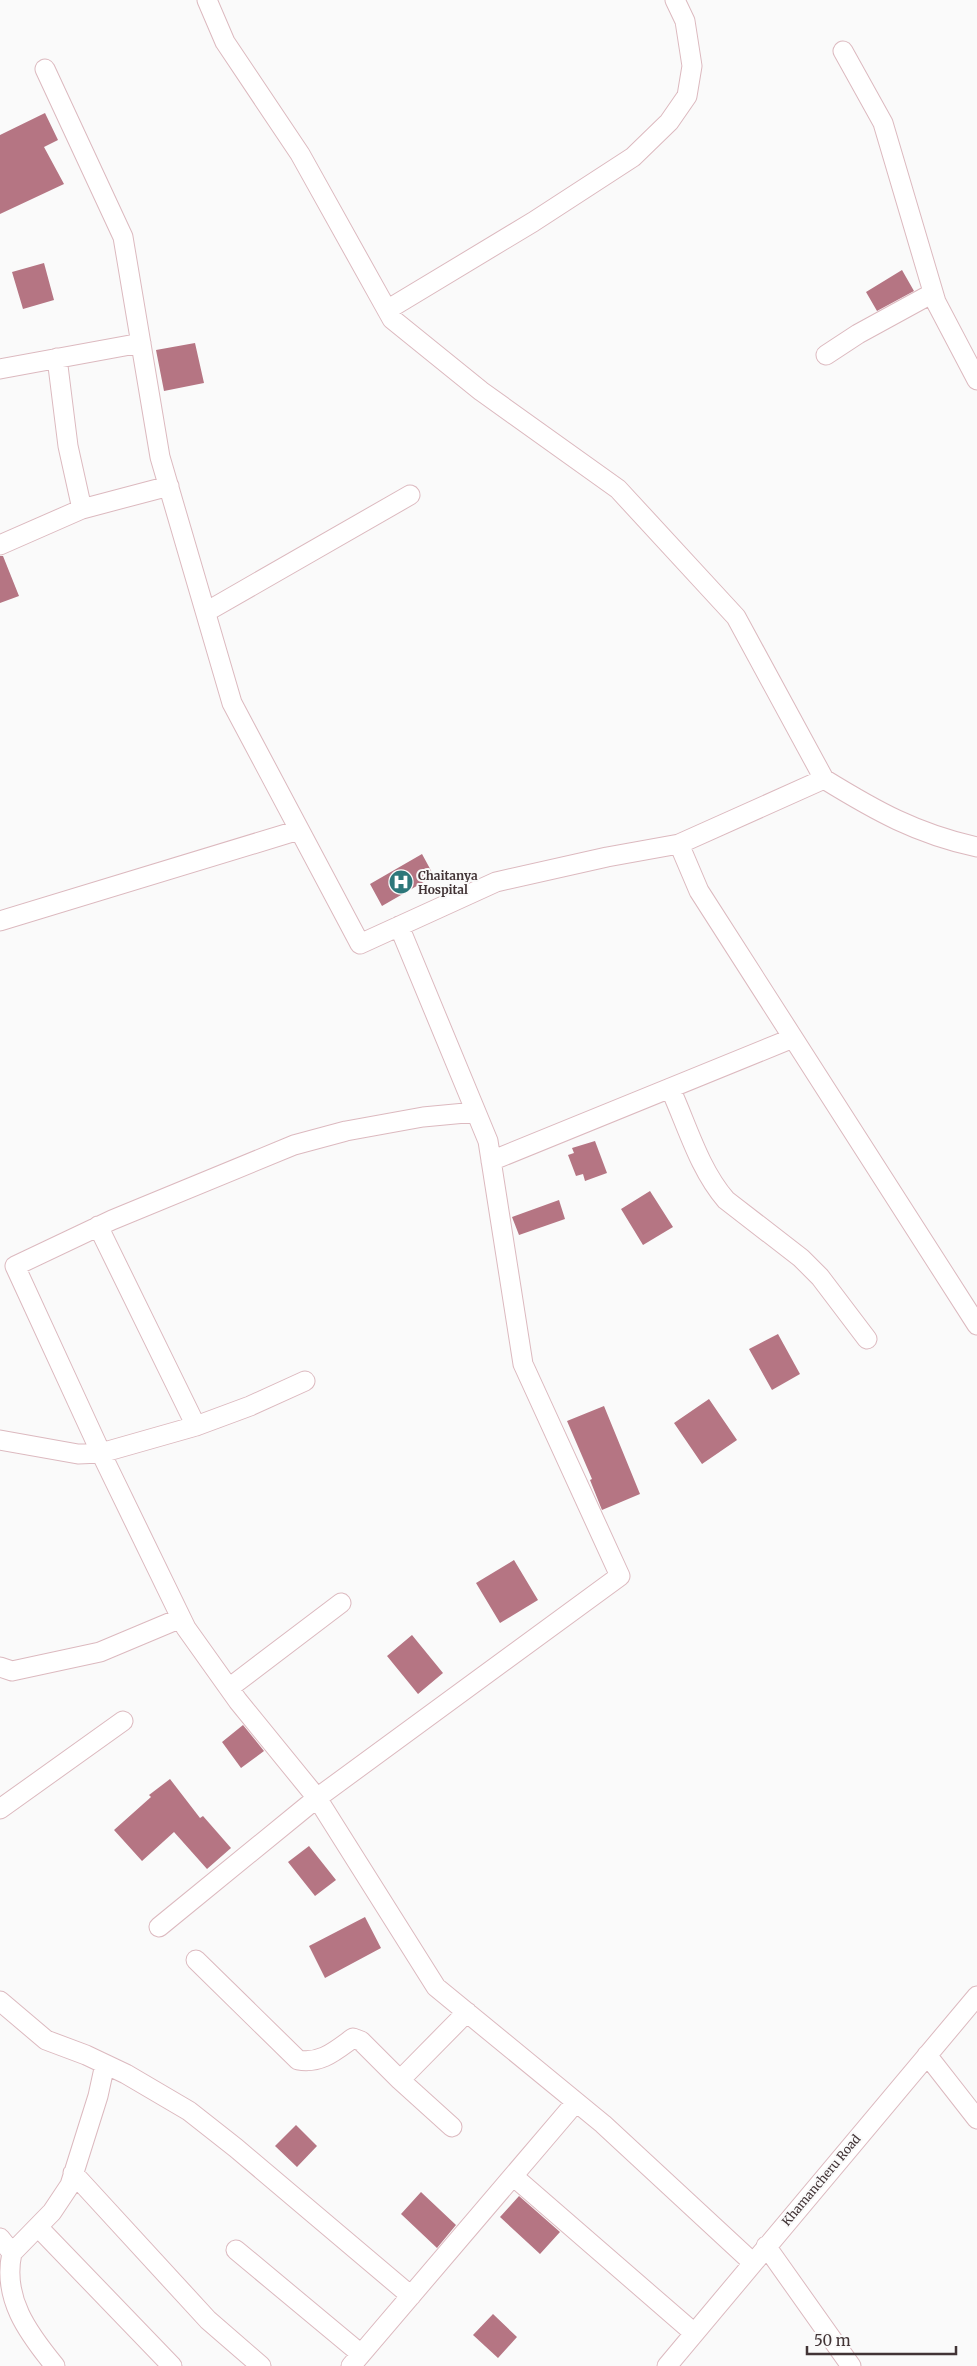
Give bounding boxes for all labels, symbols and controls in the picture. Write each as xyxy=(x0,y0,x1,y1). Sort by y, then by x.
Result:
place label: Chaitanya Hospital xyxy=(418,868,478,897)
hospital icon: Chaitanya Hospital xyxy=(388,869,414,895)
street label: Khamancheru Road xyxy=(779,2131,863,2229)
scale bar xyxy=(807,2324,956,2356)
text: 50 m xyxy=(814,2331,851,2350)

